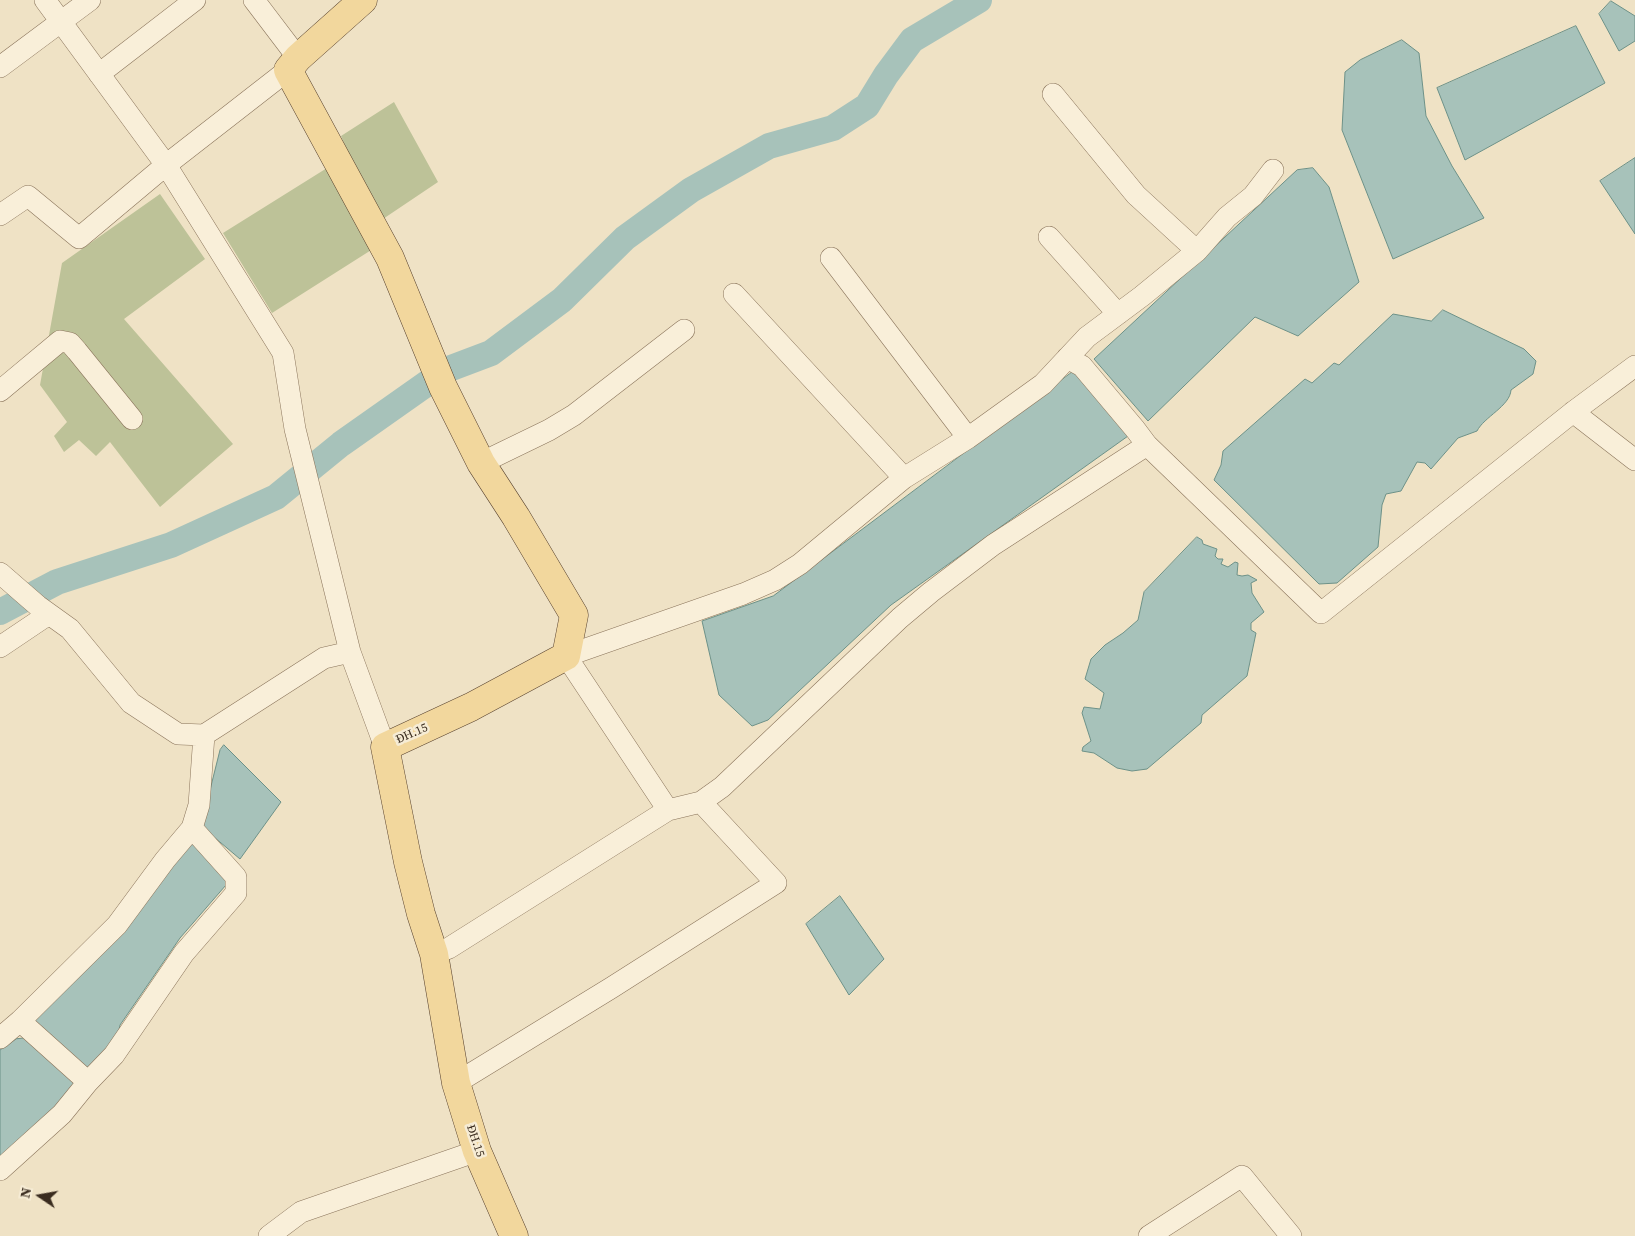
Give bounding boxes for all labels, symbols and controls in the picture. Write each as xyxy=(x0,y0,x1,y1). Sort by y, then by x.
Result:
street label: ĐH.15 xyxy=(394,721,430,747)
street label: ĐH.15 xyxy=(463,1123,487,1159)
north arrow xyxy=(15,1171,65,1221)
text: N xyxy=(14,1186,36,1200)

